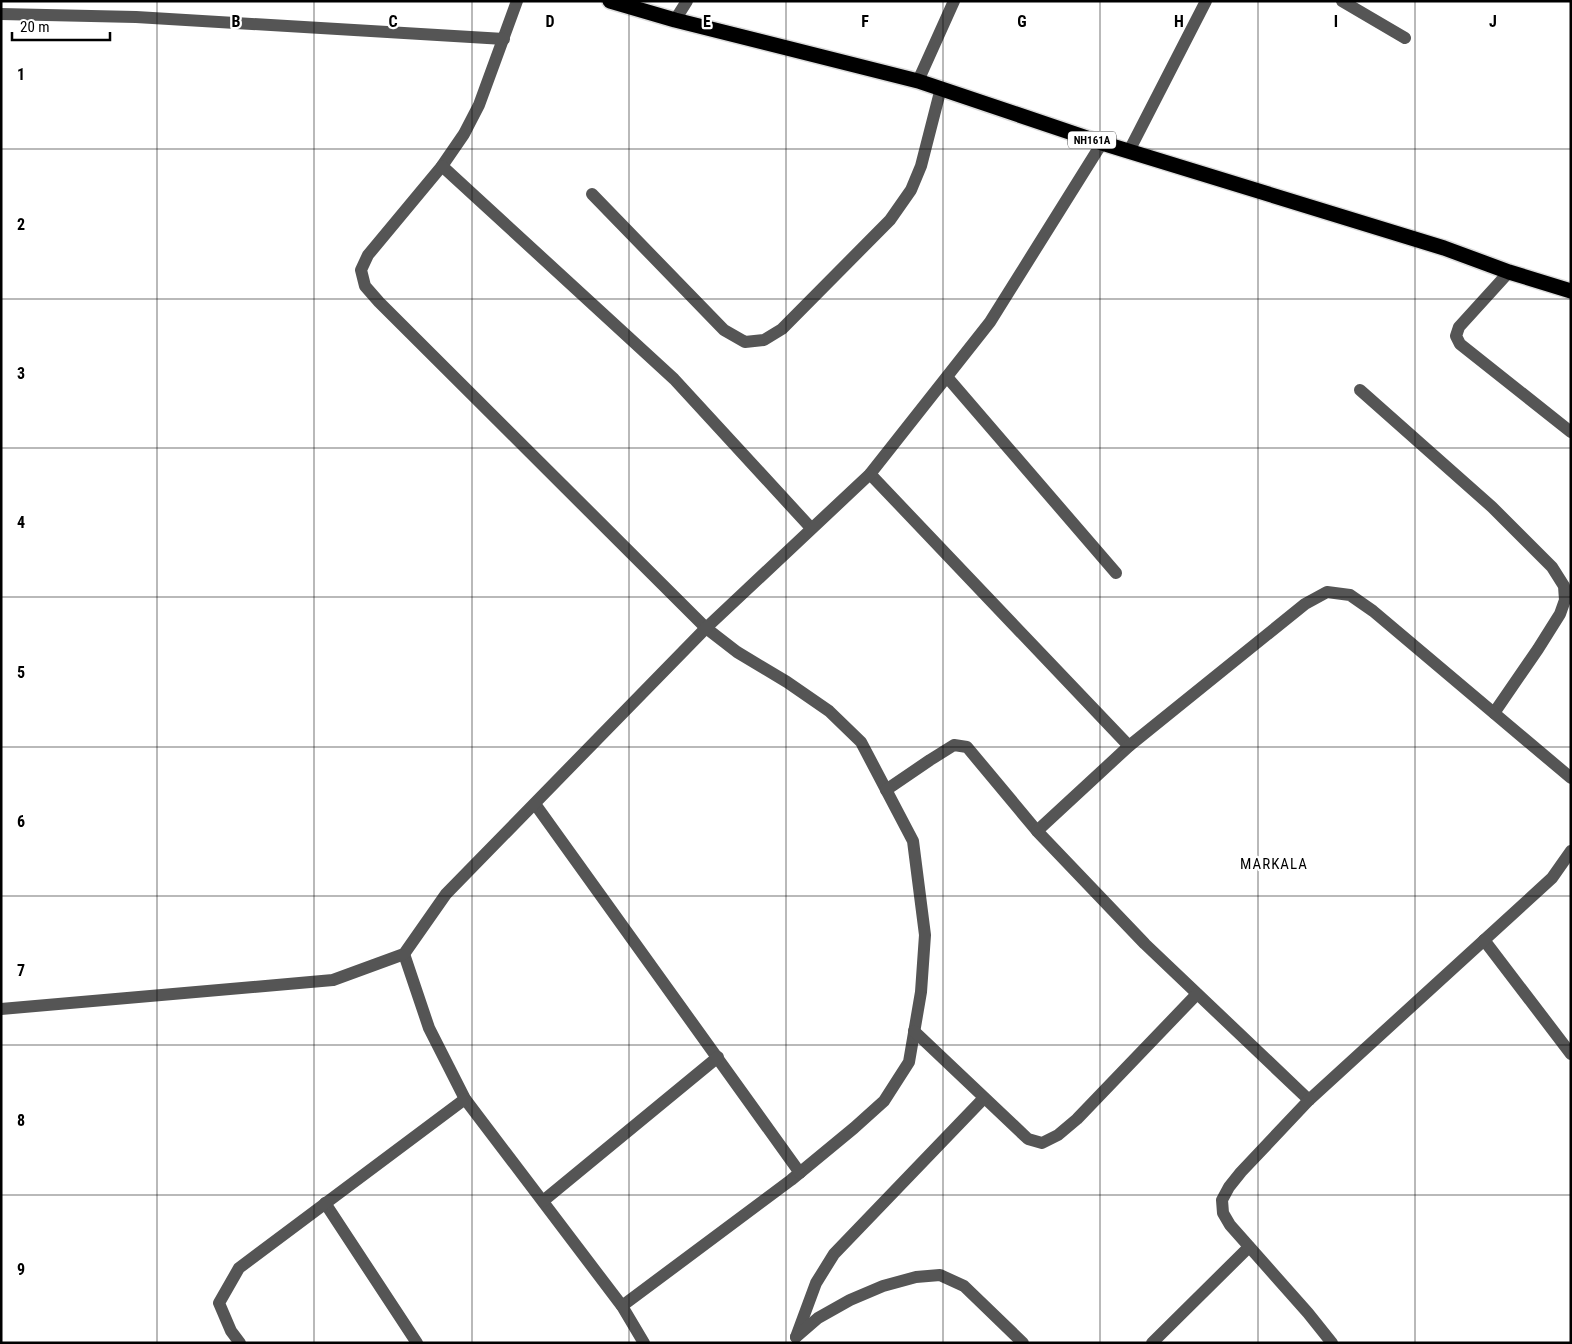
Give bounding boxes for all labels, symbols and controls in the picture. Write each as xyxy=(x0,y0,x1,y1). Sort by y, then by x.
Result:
scale bar xyxy=(12,10,110,42)
text: B xyxy=(232,12,241,31)
text: C xyxy=(388,12,398,31)
text: D xyxy=(545,12,555,31)
text: E xyxy=(703,12,711,31)
text: F xyxy=(861,12,869,31)
text: G xyxy=(1017,12,1027,31)
text: H xyxy=(1174,12,1184,31)
text: I xyxy=(1334,12,1338,31)
text: J xyxy=(1489,12,1497,31)
text: 20 m xyxy=(20,18,50,36)
text: 1 xyxy=(17,65,25,84)
road number: NH161A xyxy=(1068,132,1116,148)
text: 2 xyxy=(17,215,25,234)
text: 3 xyxy=(17,364,25,383)
text: 4 xyxy=(17,513,25,532)
text: 5 xyxy=(17,663,25,682)
text: 6 xyxy=(17,812,25,831)
district label: MARKALA xyxy=(1240,855,1308,873)
text: 7 xyxy=(17,961,25,980)
text: 8 xyxy=(17,1111,25,1130)
text: 9 xyxy=(17,1260,25,1279)

